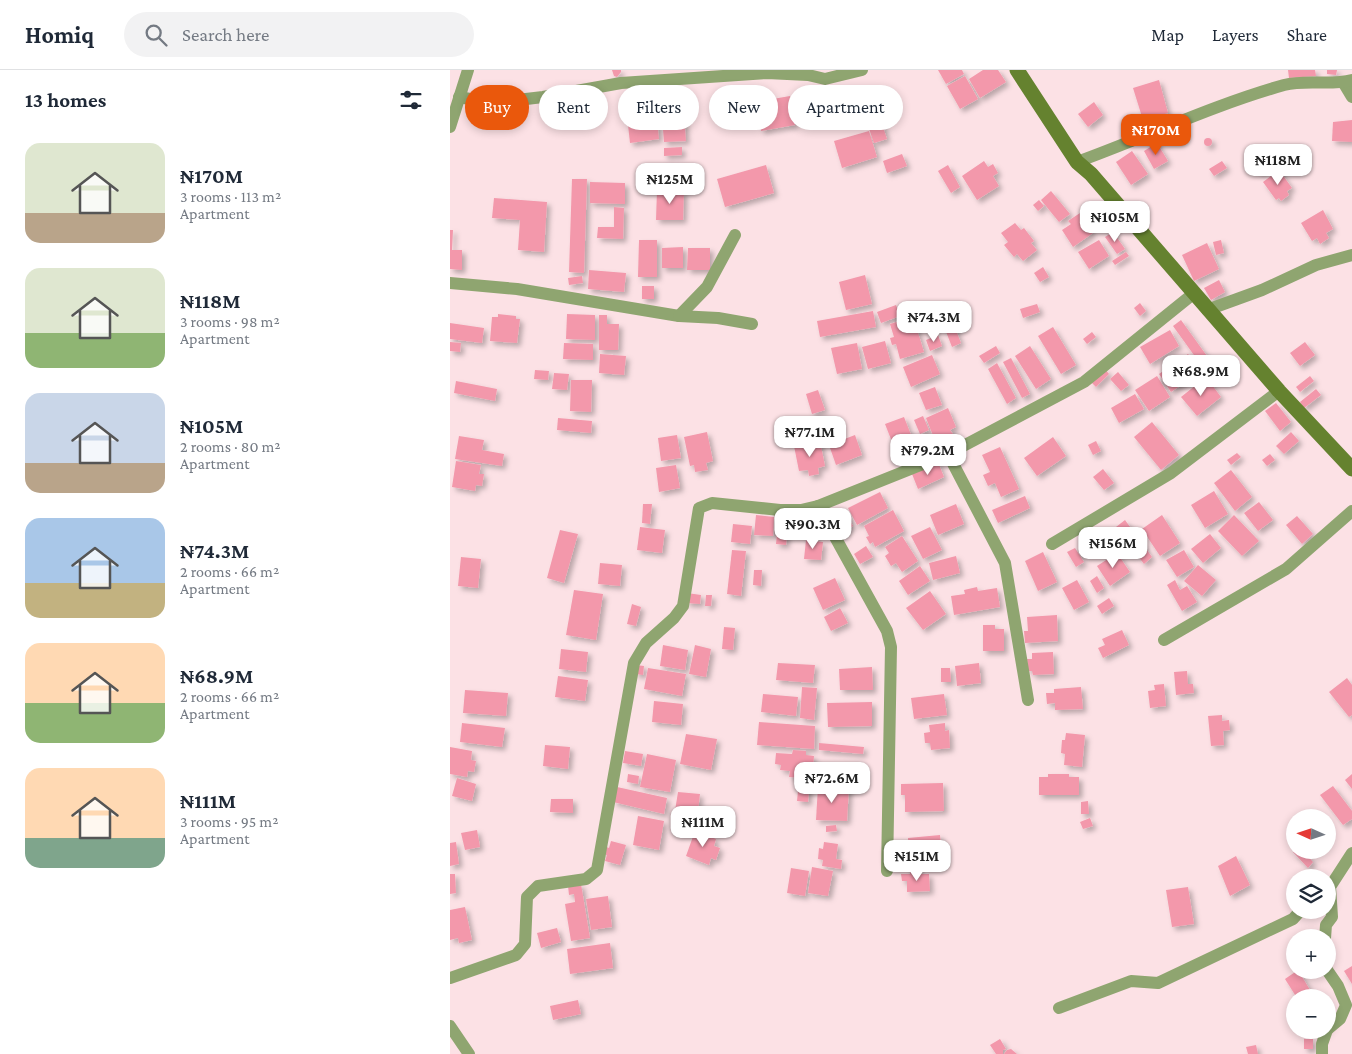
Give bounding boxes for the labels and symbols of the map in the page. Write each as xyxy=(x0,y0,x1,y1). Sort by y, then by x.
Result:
pin: ₦170M xyxy=(1121,114,1191,156)
pin: ₦118M xyxy=(1243,144,1313,186)
pin: ₦125M xyxy=(635,162,705,205)
pin: ₦105M xyxy=(1080,200,1150,243)
pin: ₦74.3M xyxy=(893,300,975,343)
pin: ₦68.9M xyxy=(1160,354,1242,397)
pin: ₦77.1M xyxy=(769,416,851,458)
pin: ₦79.2M xyxy=(887,434,969,476)
pin: ₦90.3M xyxy=(772,508,854,550)
pin: ₦156M xyxy=(1078,526,1148,569)
pin: ₦72.6M xyxy=(791,762,873,804)
pin: ₦111M xyxy=(668,806,738,848)
north arrow xyxy=(1286,809,1336,859)
pin: ₦151M xyxy=(882,840,952,882)

